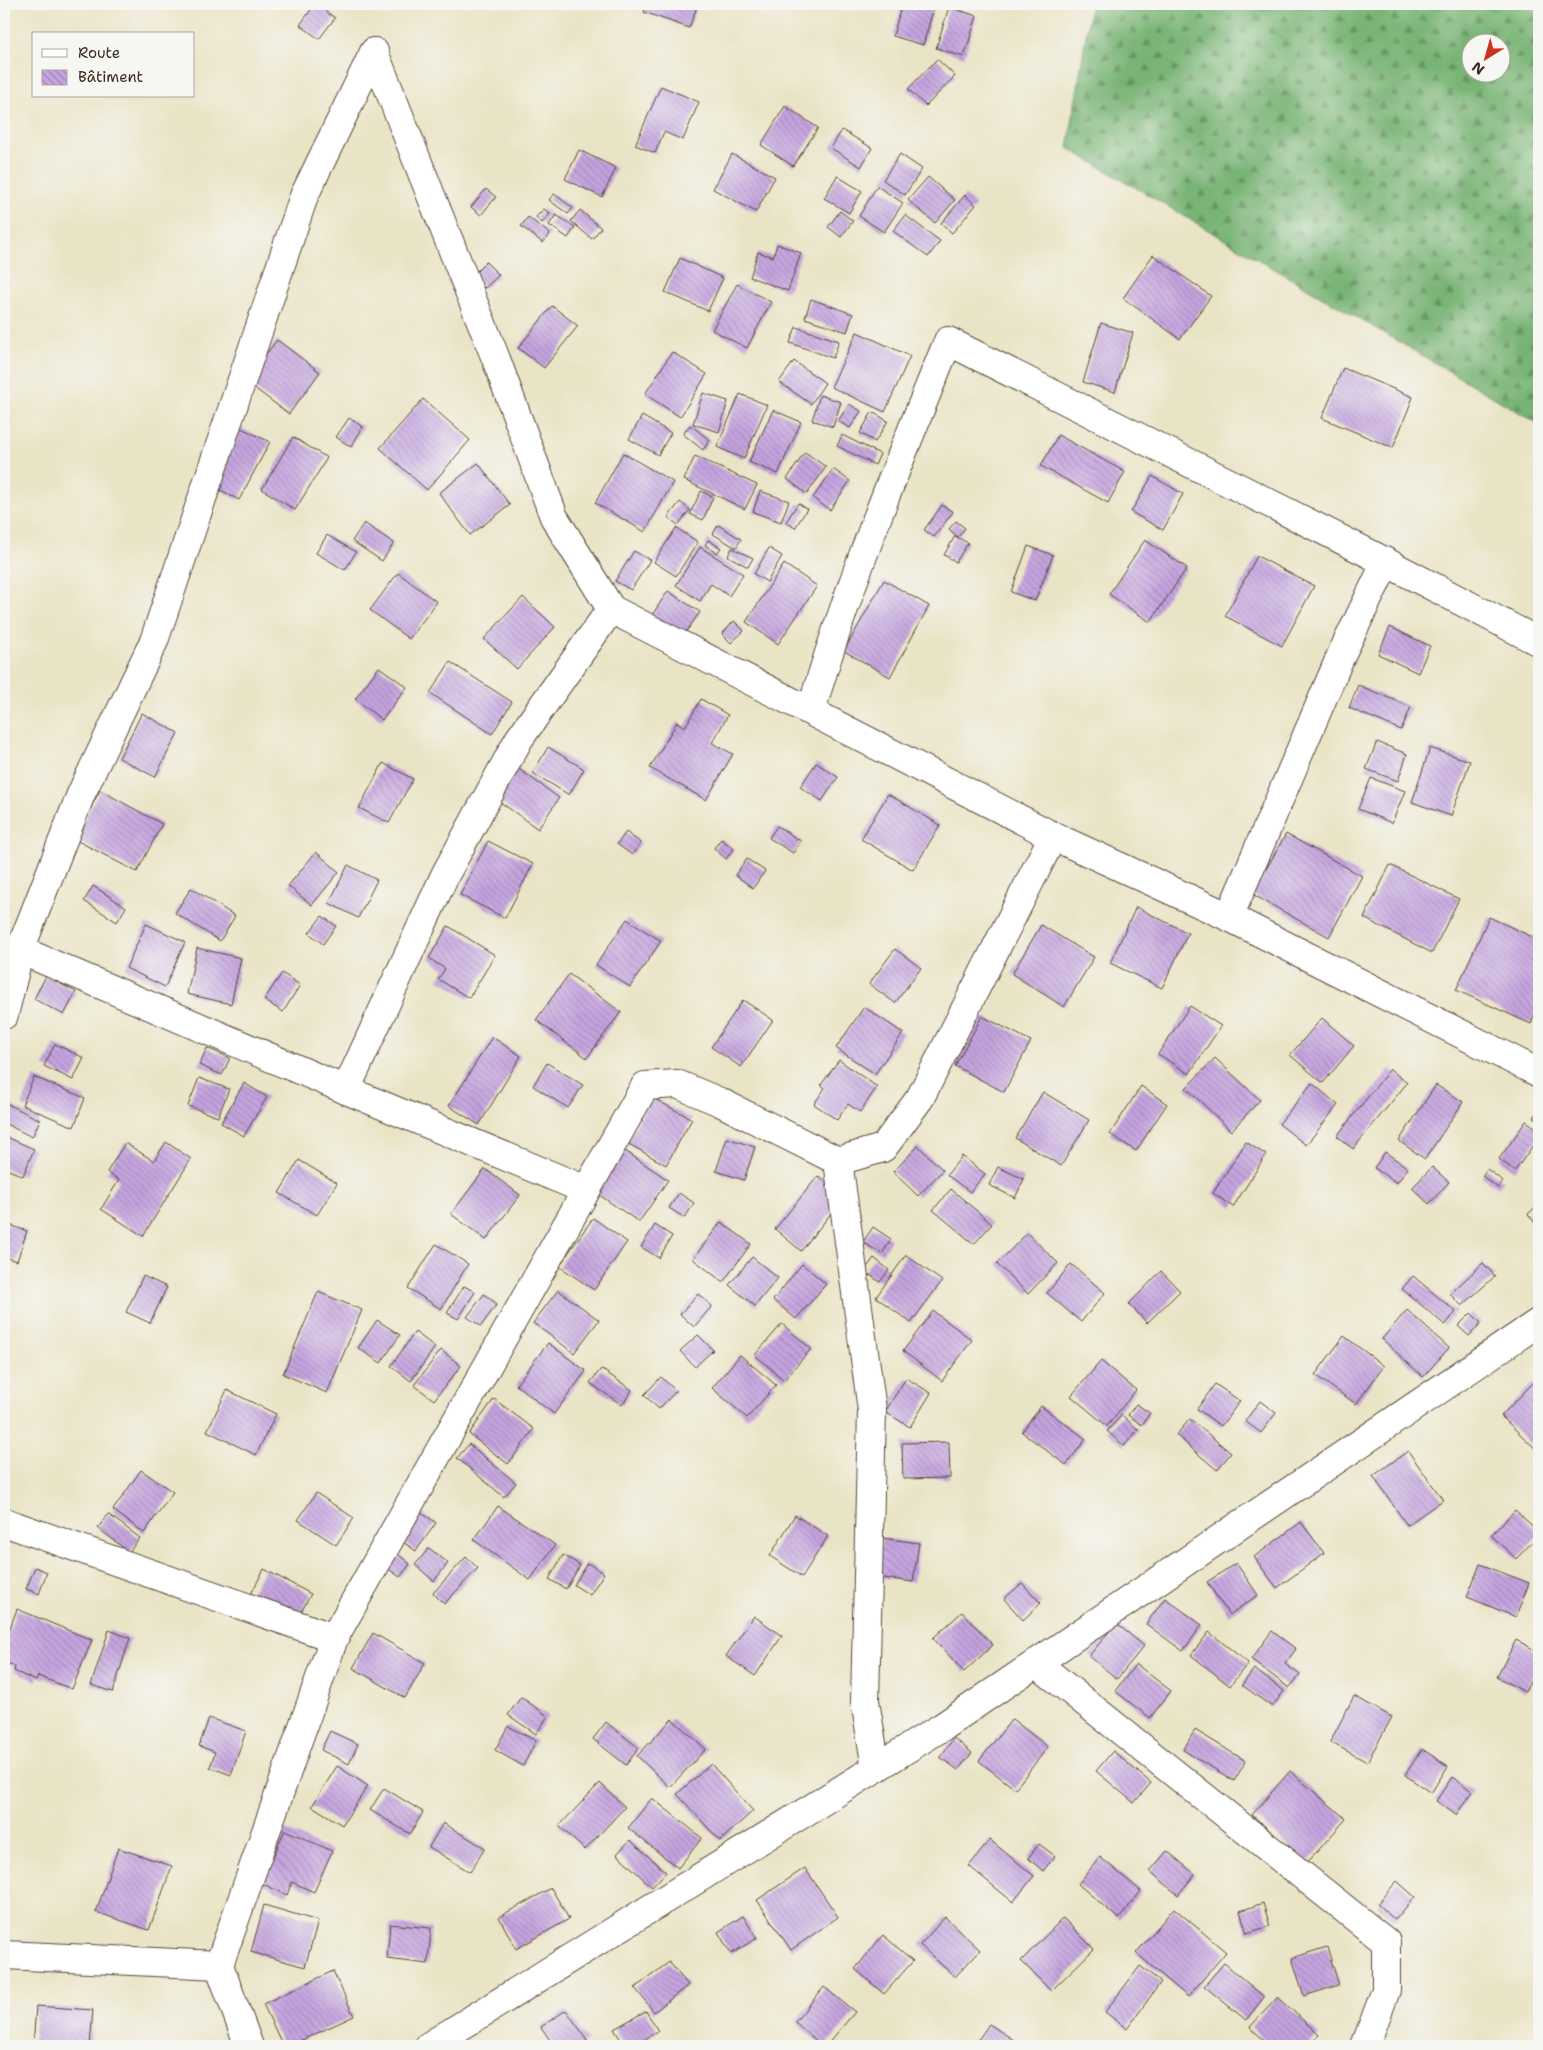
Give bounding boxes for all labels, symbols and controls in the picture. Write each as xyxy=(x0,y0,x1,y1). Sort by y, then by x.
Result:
legend xyxy=(32,32,195,98)
north arrow xyxy=(1460,32,1510,82)
text: Route xyxy=(78,43,120,63)
text: N xyxy=(1468,58,1488,79)
text: Bâtiment xyxy=(78,67,143,87)

